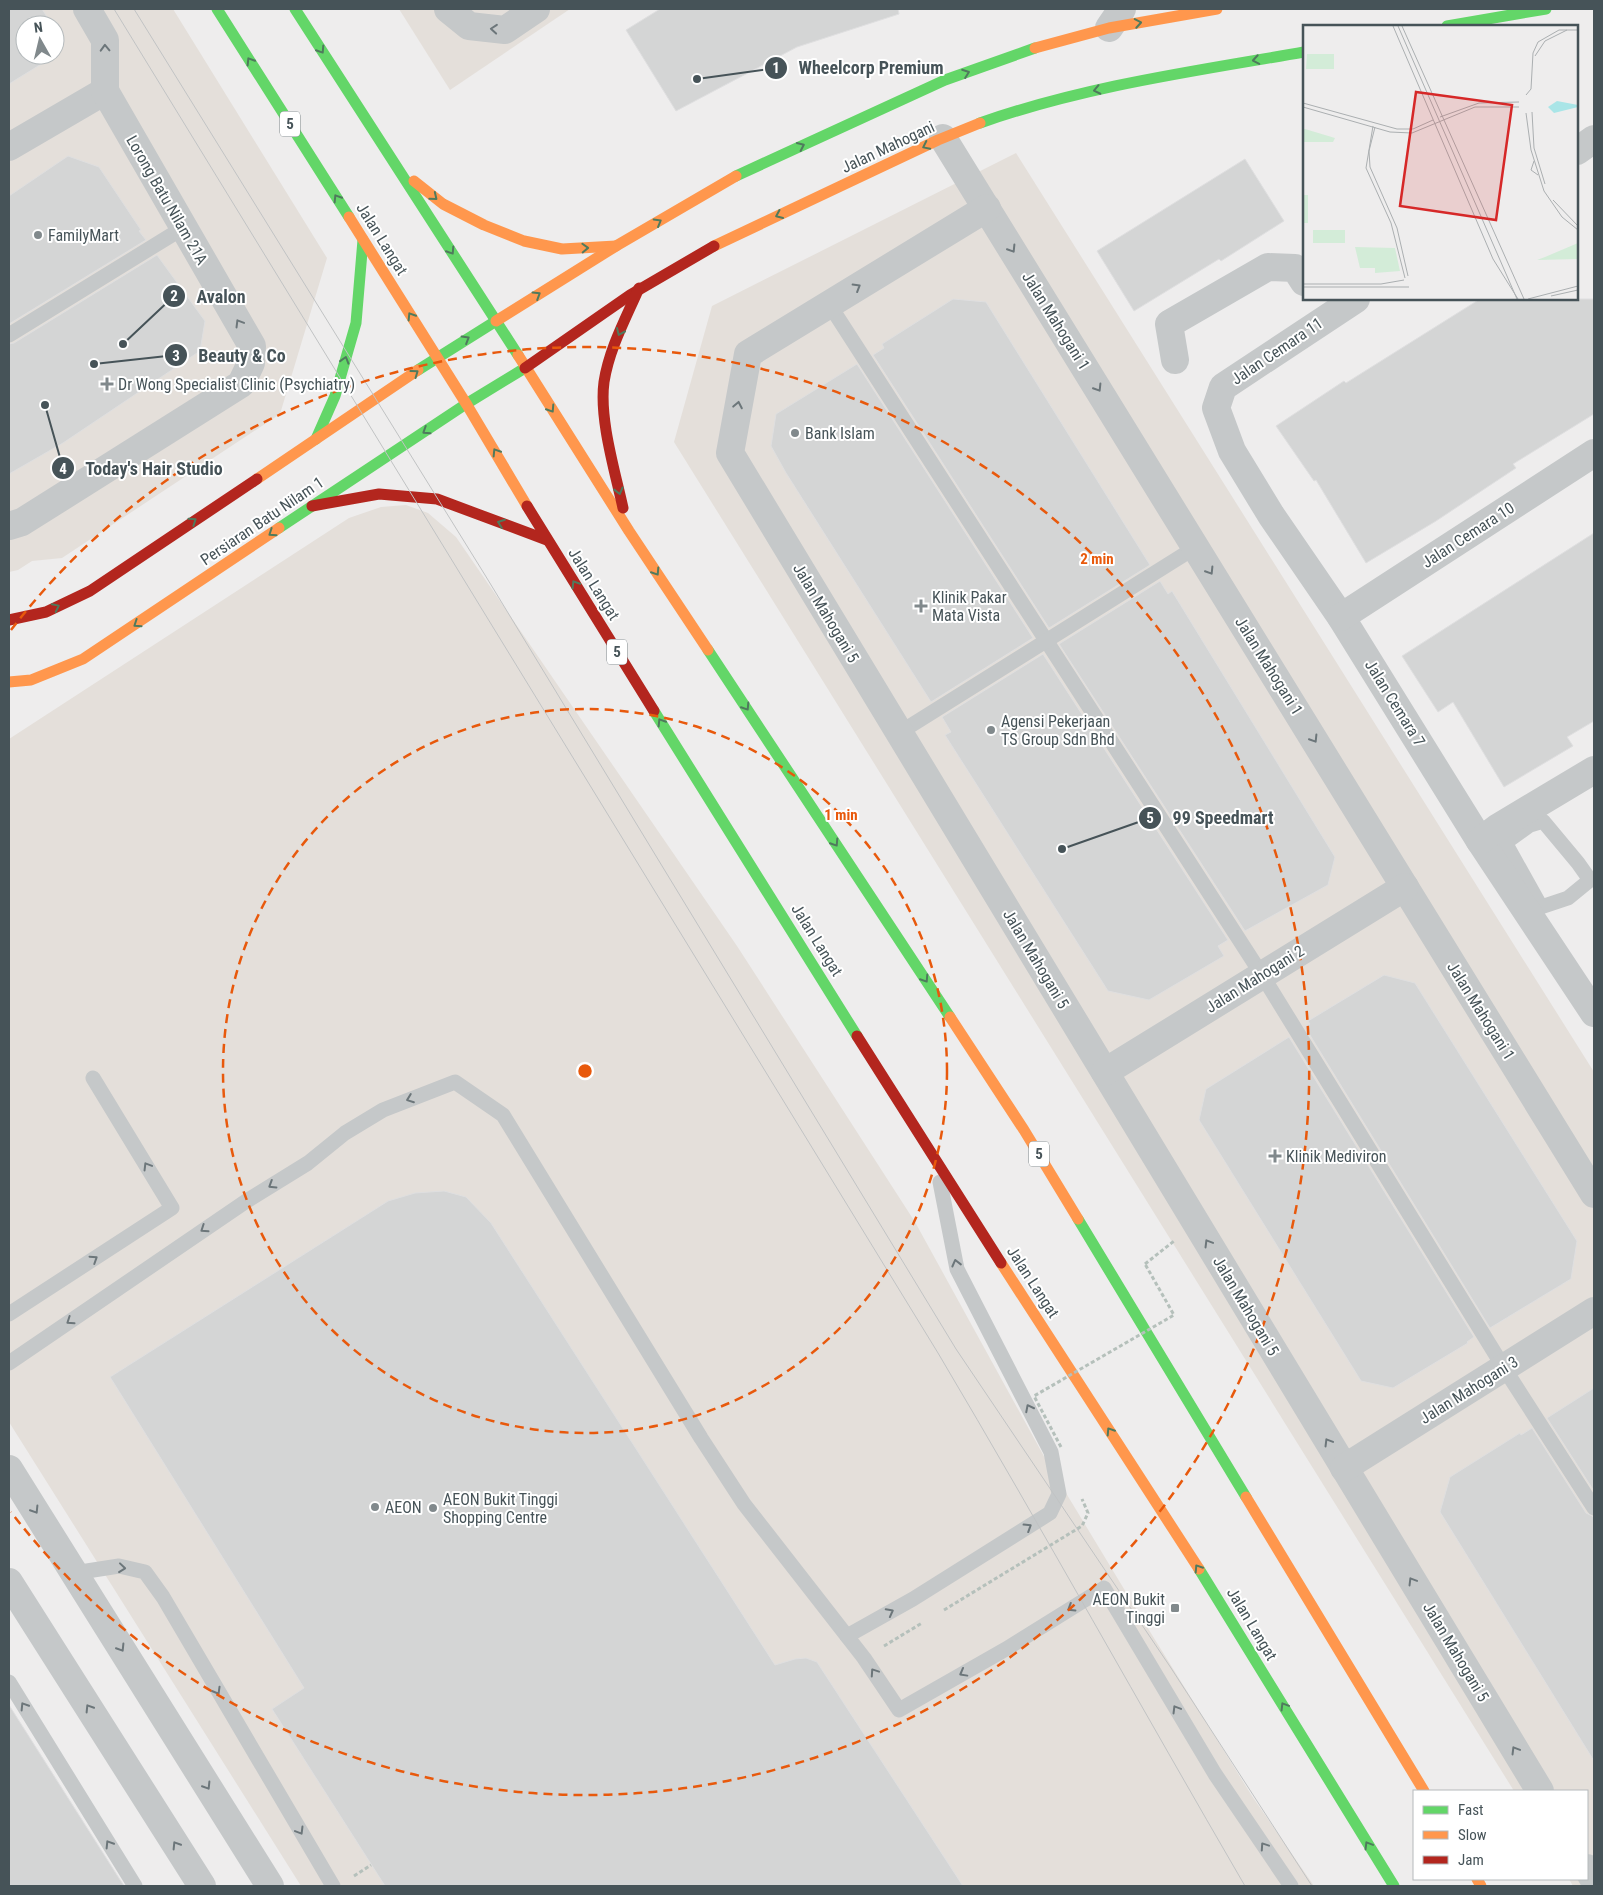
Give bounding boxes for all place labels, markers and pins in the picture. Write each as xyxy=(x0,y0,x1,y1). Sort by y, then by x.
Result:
callout: Wheelcorp Premium xyxy=(764,51,954,84)
place label: FamilyMart xyxy=(48,226,119,245)
marker: FamilyMart xyxy=(32,229,44,241)
callout: Avalon xyxy=(162,280,256,313)
callout: Beauty & Co xyxy=(163,339,296,372)
place label: Dr Wong Specialist Clinic (Psychiatry) xyxy=(118,375,355,394)
marker: Dr Wong Specialist Clinic (Psychiatry) xyxy=(100,377,114,391)
place label: Bank Islam xyxy=(805,424,875,443)
marker: Bank Islam xyxy=(789,427,801,439)
callout: Today's Hair Studio xyxy=(50,452,233,485)
place label: Klinik Pakar Mata Vista xyxy=(932,588,1007,625)
marker: Klinik Pakar Mata Vista xyxy=(914,599,928,613)
place label: Agensi Pekerjaan TS Group Sdn Bhd xyxy=(1001,712,1115,749)
marker: Agensi Pekerjaan TS Group Sdn Bhd xyxy=(985,724,997,736)
callout: 99 Speedmart xyxy=(1138,802,1284,835)
centre of rings xyxy=(576,1062,594,1080)
place label: Klinik Mediviron xyxy=(1286,1147,1387,1166)
marker: Klinik Mediviron xyxy=(1268,1149,1282,1163)
place label: AEON Bukit Tinggi Shopping Centre xyxy=(443,1490,558,1527)
place label: AEON xyxy=(385,1498,422,1517)
marker: AEON xyxy=(369,1501,381,1513)
marker: AEON Bukit Tinggi Shopping Centre xyxy=(427,1502,439,1514)
place label: AEON Bukit Tinggi xyxy=(1093,1590,1165,1627)
marker: AEON Bukit Tinggi xyxy=(1169,1602,1181,1614)

